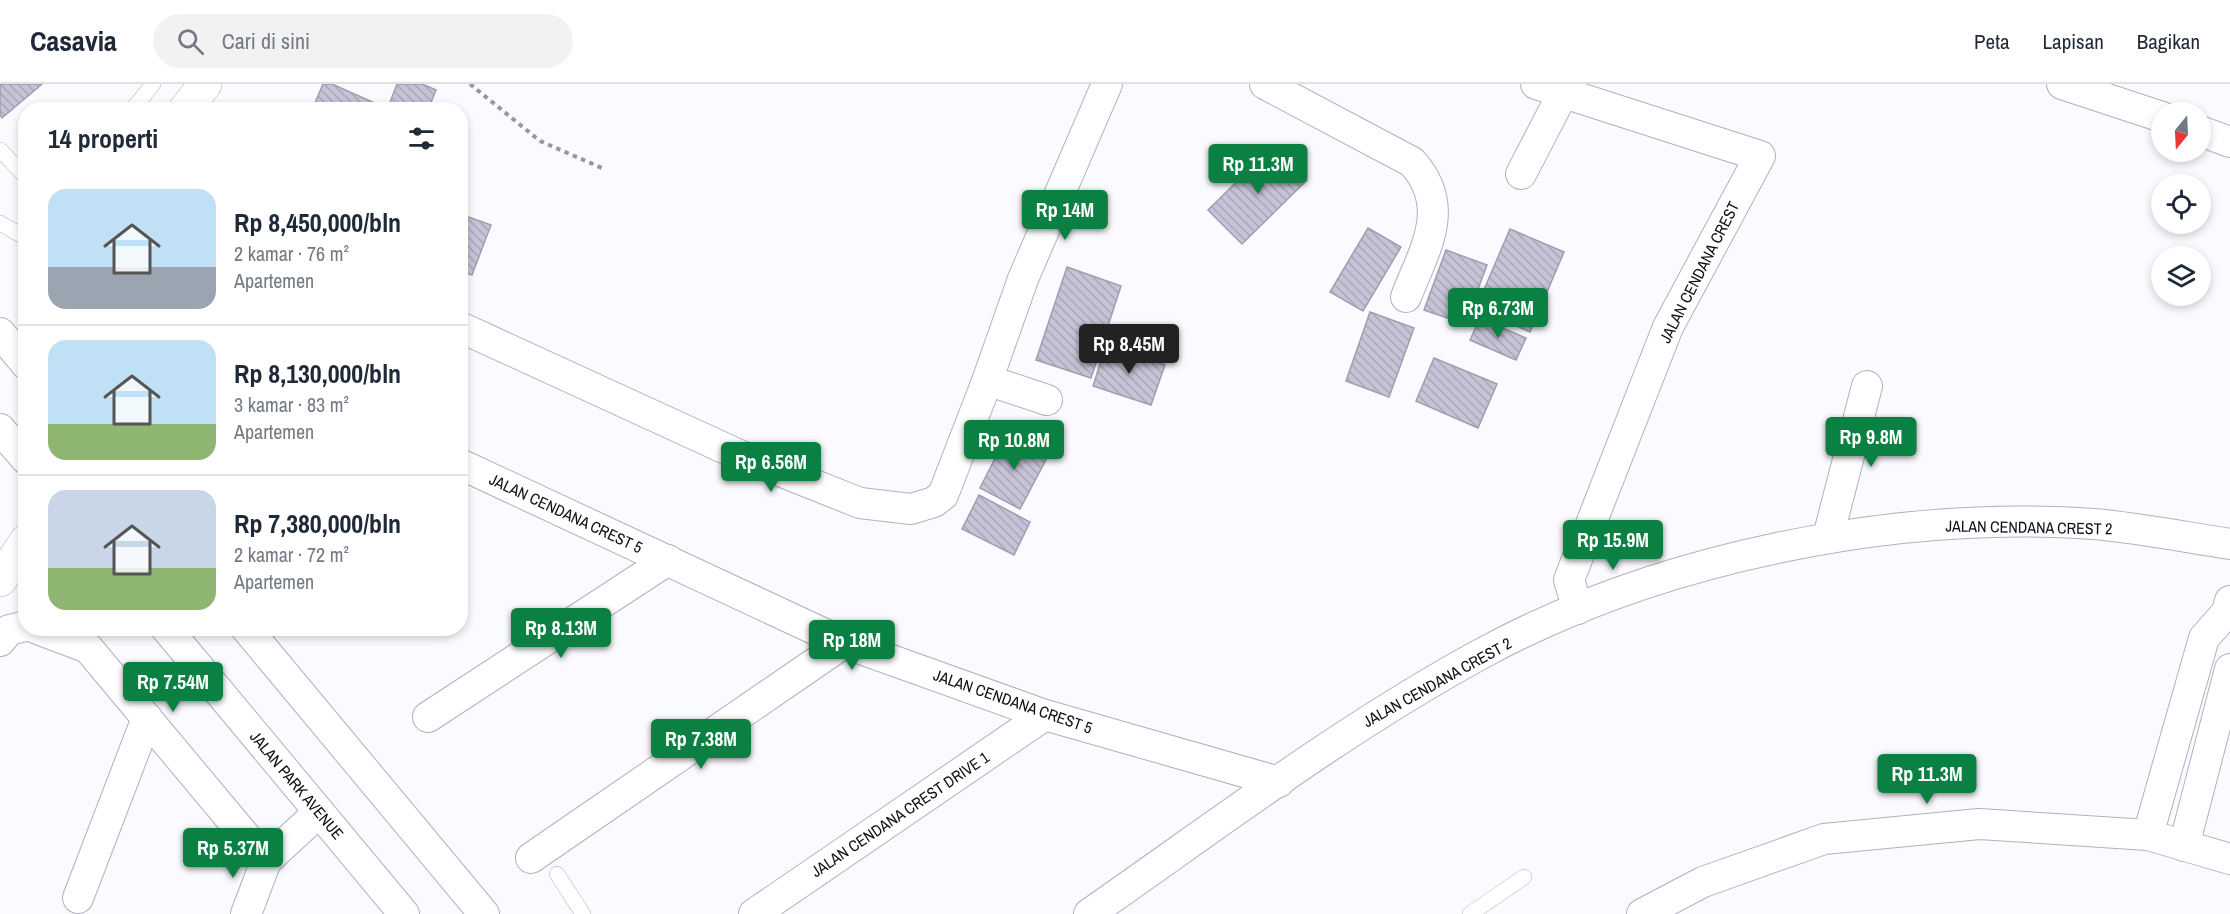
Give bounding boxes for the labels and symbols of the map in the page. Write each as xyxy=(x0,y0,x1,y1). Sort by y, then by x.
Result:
north arrow xyxy=(2151,102,2211,162)
pin: Rp 11.3M xyxy=(1196,144,1320,195)
pin: Rp 14M xyxy=(1016,190,1114,241)
street label: JALAN CENDANA CREST xyxy=(1654,197,1744,347)
pin: Rp 6.73M xyxy=(1436,288,1560,339)
pin: Rp 8.45M xyxy=(1067,324,1191,375)
pin: Rp 9.8M xyxy=(1816,417,1926,468)
pin: Rp 10.8M xyxy=(952,420,1076,471)
pin: Rp 6.56M xyxy=(709,442,833,493)
street label: JALAN CENDANA CREST 5 xyxy=(486,468,646,558)
street label: JALAN CENDANA CREST 2 xyxy=(1945,515,2113,539)
pin: Rp 15.9M xyxy=(1551,520,1675,571)
pin: Rp 8.13M xyxy=(499,608,623,659)
pin: Rp 18M xyxy=(803,620,901,671)
street label: JALAN CENDANA CREST 2 xyxy=(1359,632,1515,732)
pin: Rp 7.54M xyxy=(111,662,235,713)
street label: JALAN CENDANA CREST 5 xyxy=(931,663,1095,739)
pin: Rp 7.38M xyxy=(639,719,763,770)
street label: JALAN PARK AVENUE xyxy=(245,726,349,844)
street label: JALAN CENDANA CREST DRIVE 1 xyxy=(807,746,994,882)
pin: Rp 11.3M xyxy=(1865,754,1989,805)
pin: Rp 5.37M xyxy=(171,828,295,879)

